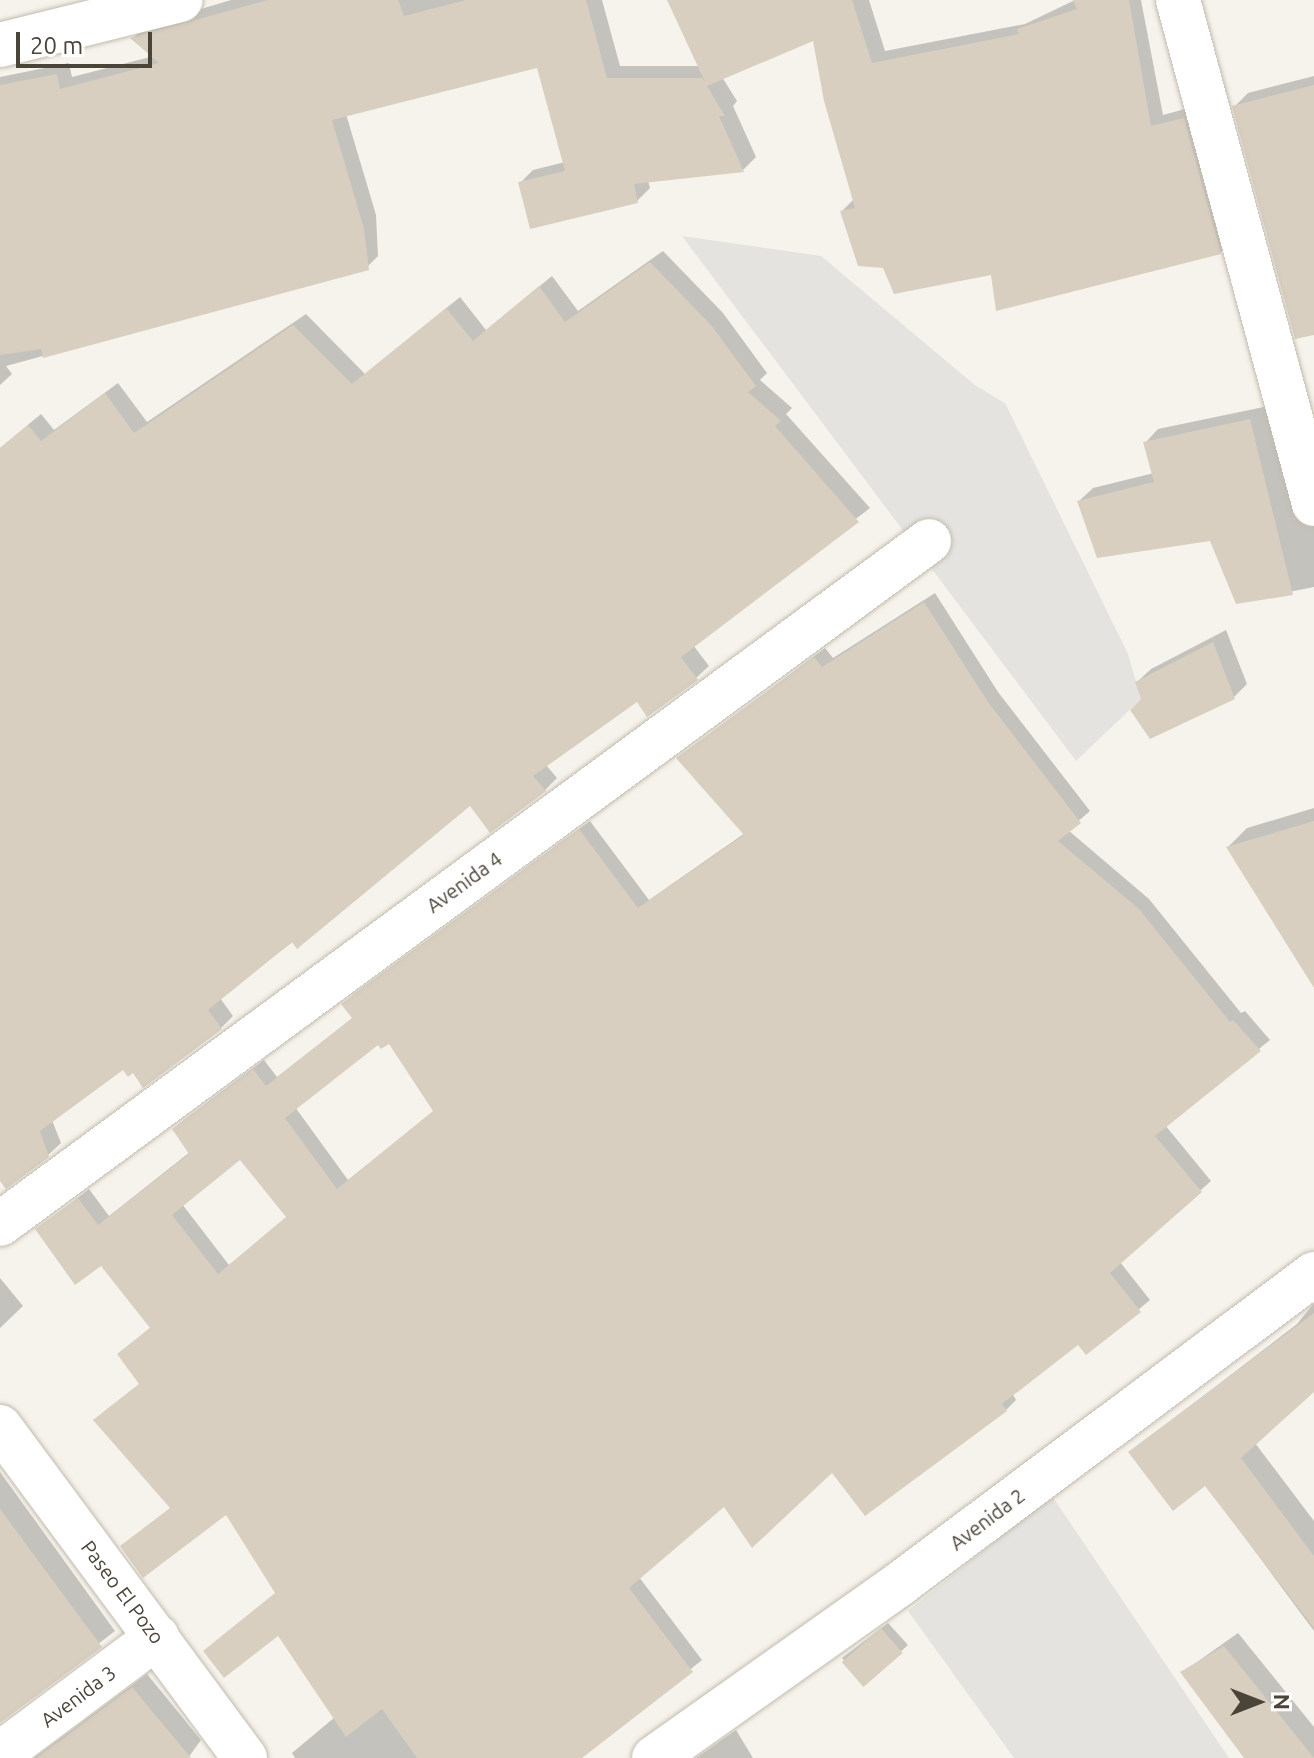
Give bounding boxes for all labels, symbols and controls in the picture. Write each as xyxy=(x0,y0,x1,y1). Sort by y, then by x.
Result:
scale bar xyxy=(20,16,156,66)
text: 20 m xyxy=(30,32,83,59)
street label: Avenida 4 xyxy=(422,847,506,917)
street label: Avenida 2 xyxy=(945,1483,1029,1555)
street label: Paseo El Pozo xyxy=(76,1536,170,1648)
street label: Avenida 3 xyxy=(36,1660,120,1732)
north arrow xyxy=(1218,1662,1298,1742)
text: N xyxy=(1270,1694,1295,1710)

